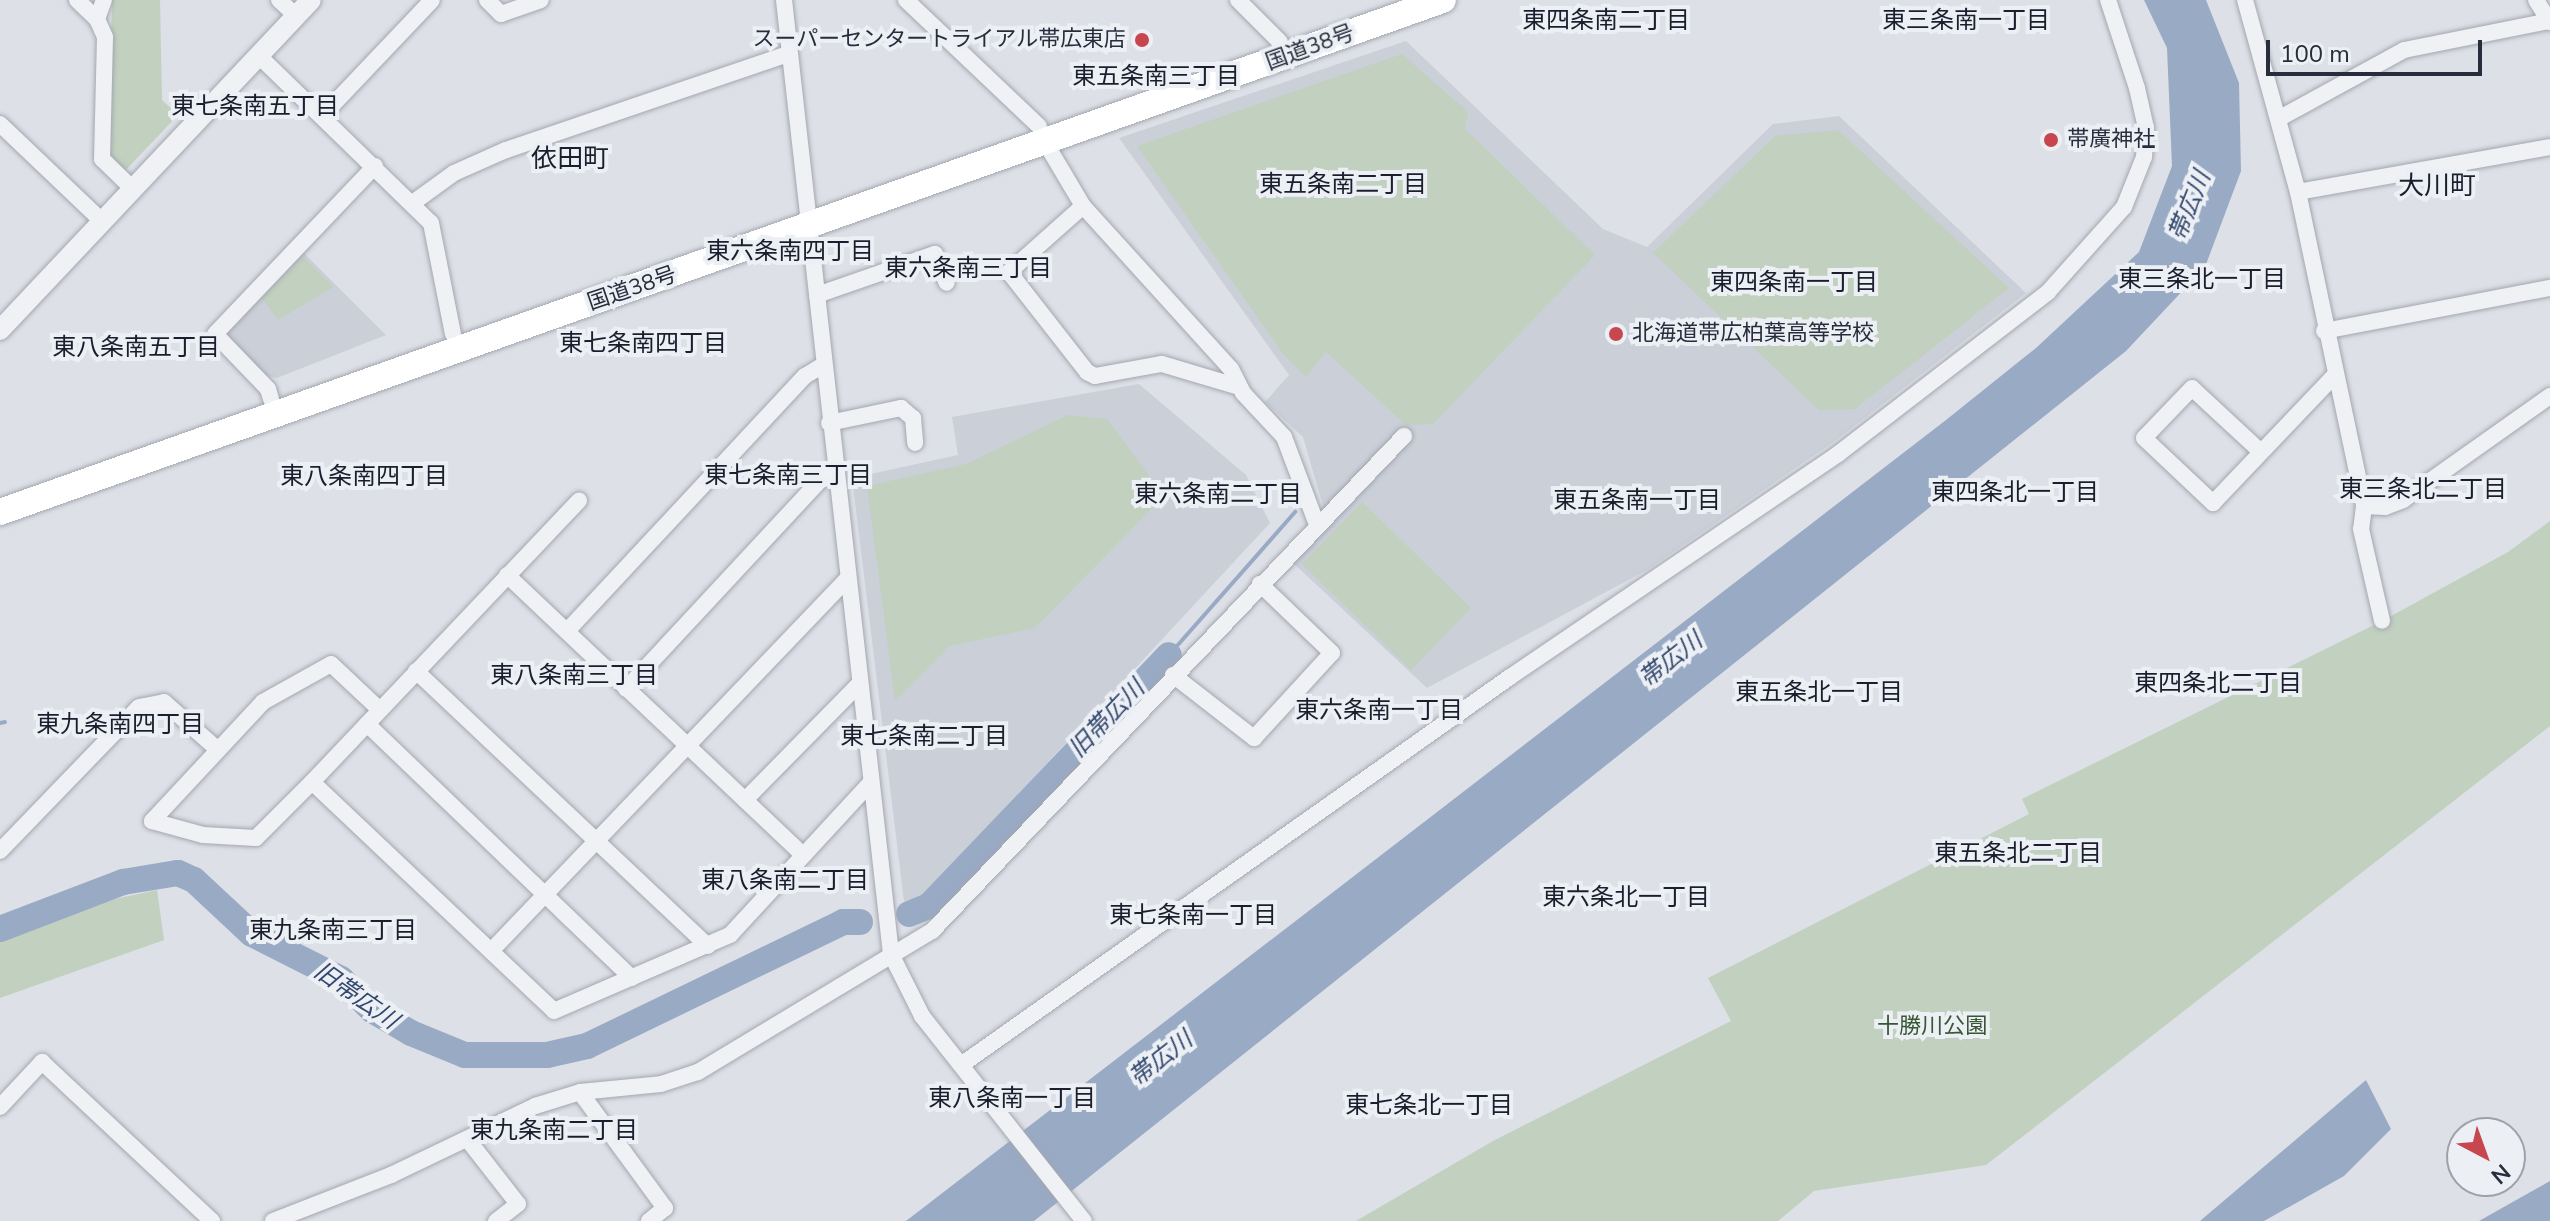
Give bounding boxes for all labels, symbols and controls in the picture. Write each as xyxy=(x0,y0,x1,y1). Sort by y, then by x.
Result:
district label: 東四条南二丁目 xyxy=(1522,7,1690,35)
district label: 東三条南一丁目 xyxy=(1882,7,2050,35)
street label: 国道38号 xyxy=(1262,20,1358,76)
scale bar xyxy=(2270,24,2486,74)
place label: スーパーセンタートライアル帯広東店 xyxy=(752,27,1126,53)
marker: スーパーセンタートライアル帯広東店 xyxy=(1133,31,1151,49)
text: 100 m xyxy=(2280,38,2350,70)
district label: 東五条南三丁目 xyxy=(1072,63,1240,91)
district label: 東七条南五丁目 xyxy=(171,93,339,121)
place label: 帯廣神社 xyxy=(2067,127,2155,153)
marker: 帯廣神社 xyxy=(2042,131,2060,149)
district label: 依田町 xyxy=(531,143,609,175)
water label: 帯広川 xyxy=(2163,167,2217,245)
district label: 大川町 xyxy=(2398,170,2476,202)
district label: 東五条南二丁目 xyxy=(1259,171,1427,199)
district label: 東六条南四丁目 xyxy=(706,238,874,266)
district label: 東六条南三丁目 xyxy=(884,255,1052,283)
street label: 国道38号 xyxy=(584,261,680,317)
district label: 東三条北一丁目 xyxy=(2118,266,2286,294)
district label: 東四条南一丁目 xyxy=(1710,269,1878,297)
place label: 北海道帯広柏葉高等学校 xyxy=(1632,321,1874,347)
marker: 北海道帯広柏葉高等学校 xyxy=(1607,325,1625,343)
district label: 東七条南四丁目 xyxy=(559,330,727,358)
district label: 東八条南五丁目 xyxy=(52,334,220,362)
district label: 東七条南三丁目 xyxy=(704,462,872,490)
district label: 東八条南四丁目 xyxy=(280,463,448,491)
district label: 東三条北二丁目 xyxy=(2339,476,2507,504)
district label: 東四条北一丁目 xyxy=(1931,479,2099,507)
district label: 東六条南二丁目 xyxy=(1134,481,1302,509)
district label: 東五条南一丁目 xyxy=(1553,487,1721,515)
water label: 帯広川 xyxy=(1634,626,1708,694)
district label: 東八条南三丁目 xyxy=(490,662,658,690)
district label: 東四条北二丁目 xyxy=(2134,670,2302,698)
water label: 旧帯広川 xyxy=(1063,674,1151,764)
district label: 東五条北一丁目 xyxy=(1735,679,1903,707)
district label: 東六条南一丁目 xyxy=(1295,697,1463,725)
district label: 東九条南四丁目 xyxy=(36,711,204,739)
district label: 東七条南二丁目 xyxy=(840,723,1008,751)
district label: 東五条北二丁目 xyxy=(1934,840,2102,868)
district label: 東八条南二丁目 xyxy=(701,867,869,895)
district label: 東六条北一丁目 xyxy=(1542,884,1710,912)
district label: 東七条南一丁目 xyxy=(1109,902,1277,930)
district label: 東九条南三丁目 xyxy=(249,917,417,945)
water label: 旧帯広川 xyxy=(308,957,404,1035)
park label: 十勝川公園 xyxy=(1877,1014,1987,1040)
water label: 帯広川 xyxy=(1124,1025,1198,1093)
district label: 東八条南一丁目 xyxy=(928,1085,1096,1113)
district label: 東七条北一丁目 xyxy=(1345,1092,1513,1120)
district label: 東九条南二丁目 xyxy=(470,1117,638,1145)
north arrow xyxy=(2446,1117,2526,1197)
text: N xyxy=(2484,1157,2516,1190)

